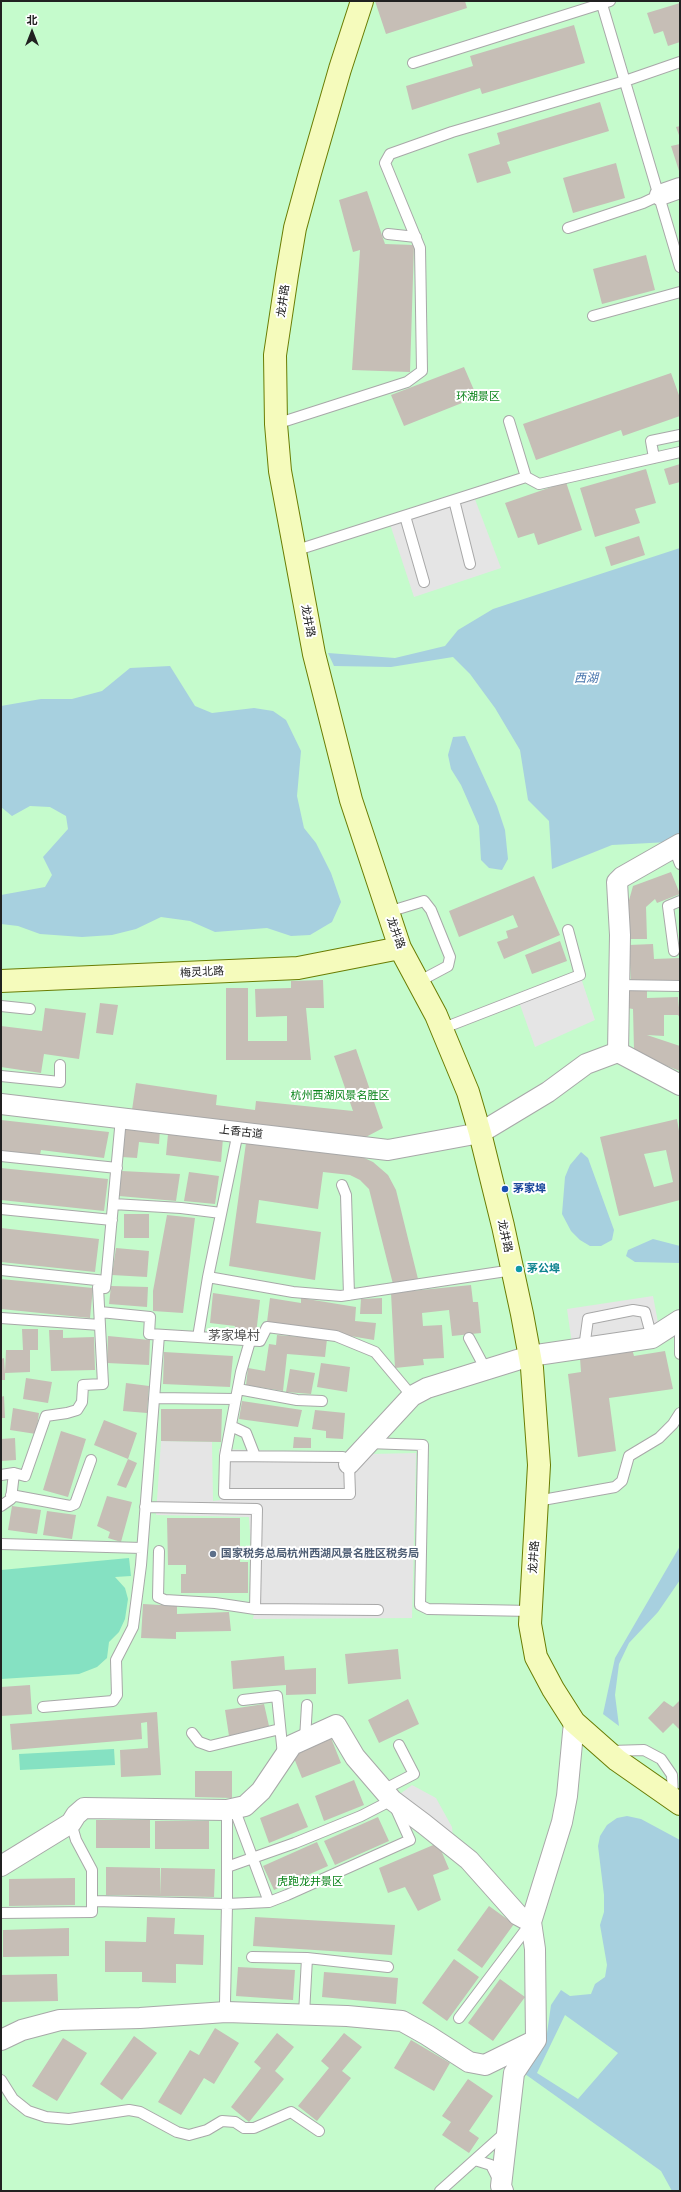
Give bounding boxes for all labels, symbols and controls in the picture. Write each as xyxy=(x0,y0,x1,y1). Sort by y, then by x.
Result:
north arrow xyxy=(12,12,52,52)
text: 北 xyxy=(27,13,38,26)
street label: 龙井路 xyxy=(274,284,292,318)
park label: 环湖景区 xyxy=(456,390,500,404)
street label: 龙井路 xyxy=(298,604,318,638)
water label: 西湖 xyxy=(574,671,598,685)
street label: 龙井路 xyxy=(384,915,408,951)
street label: 梅灵北路 xyxy=(180,964,224,980)
park label: 杭州西湖风景名胜区 xyxy=(291,1089,389,1103)
street label: 上香古道 xyxy=(218,1123,264,1141)
place label: 茅家埠 xyxy=(513,1182,546,1196)
marker: 茅家埠 xyxy=(500,1184,510,1194)
street label: 龙井路 xyxy=(495,1218,515,1254)
place label: 茅公埠 xyxy=(527,1262,560,1276)
marker: 茅公埠 xyxy=(514,1264,524,1274)
district label: 茅家埠村 xyxy=(208,1328,260,1344)
street label: 龙井路 xyxy=(526,1540,542,1574)
place label: 国家税务总局杭州西湖风景名胜区税务局 xyxy=(221,1547,419,1561)
marker: 国家税务总局杭州西湖风景名胜区税务局 xyxy=(208,1549,218,1559)
park label: 虎跑龙井景区 xyxy=(277,1875,343,1889)

